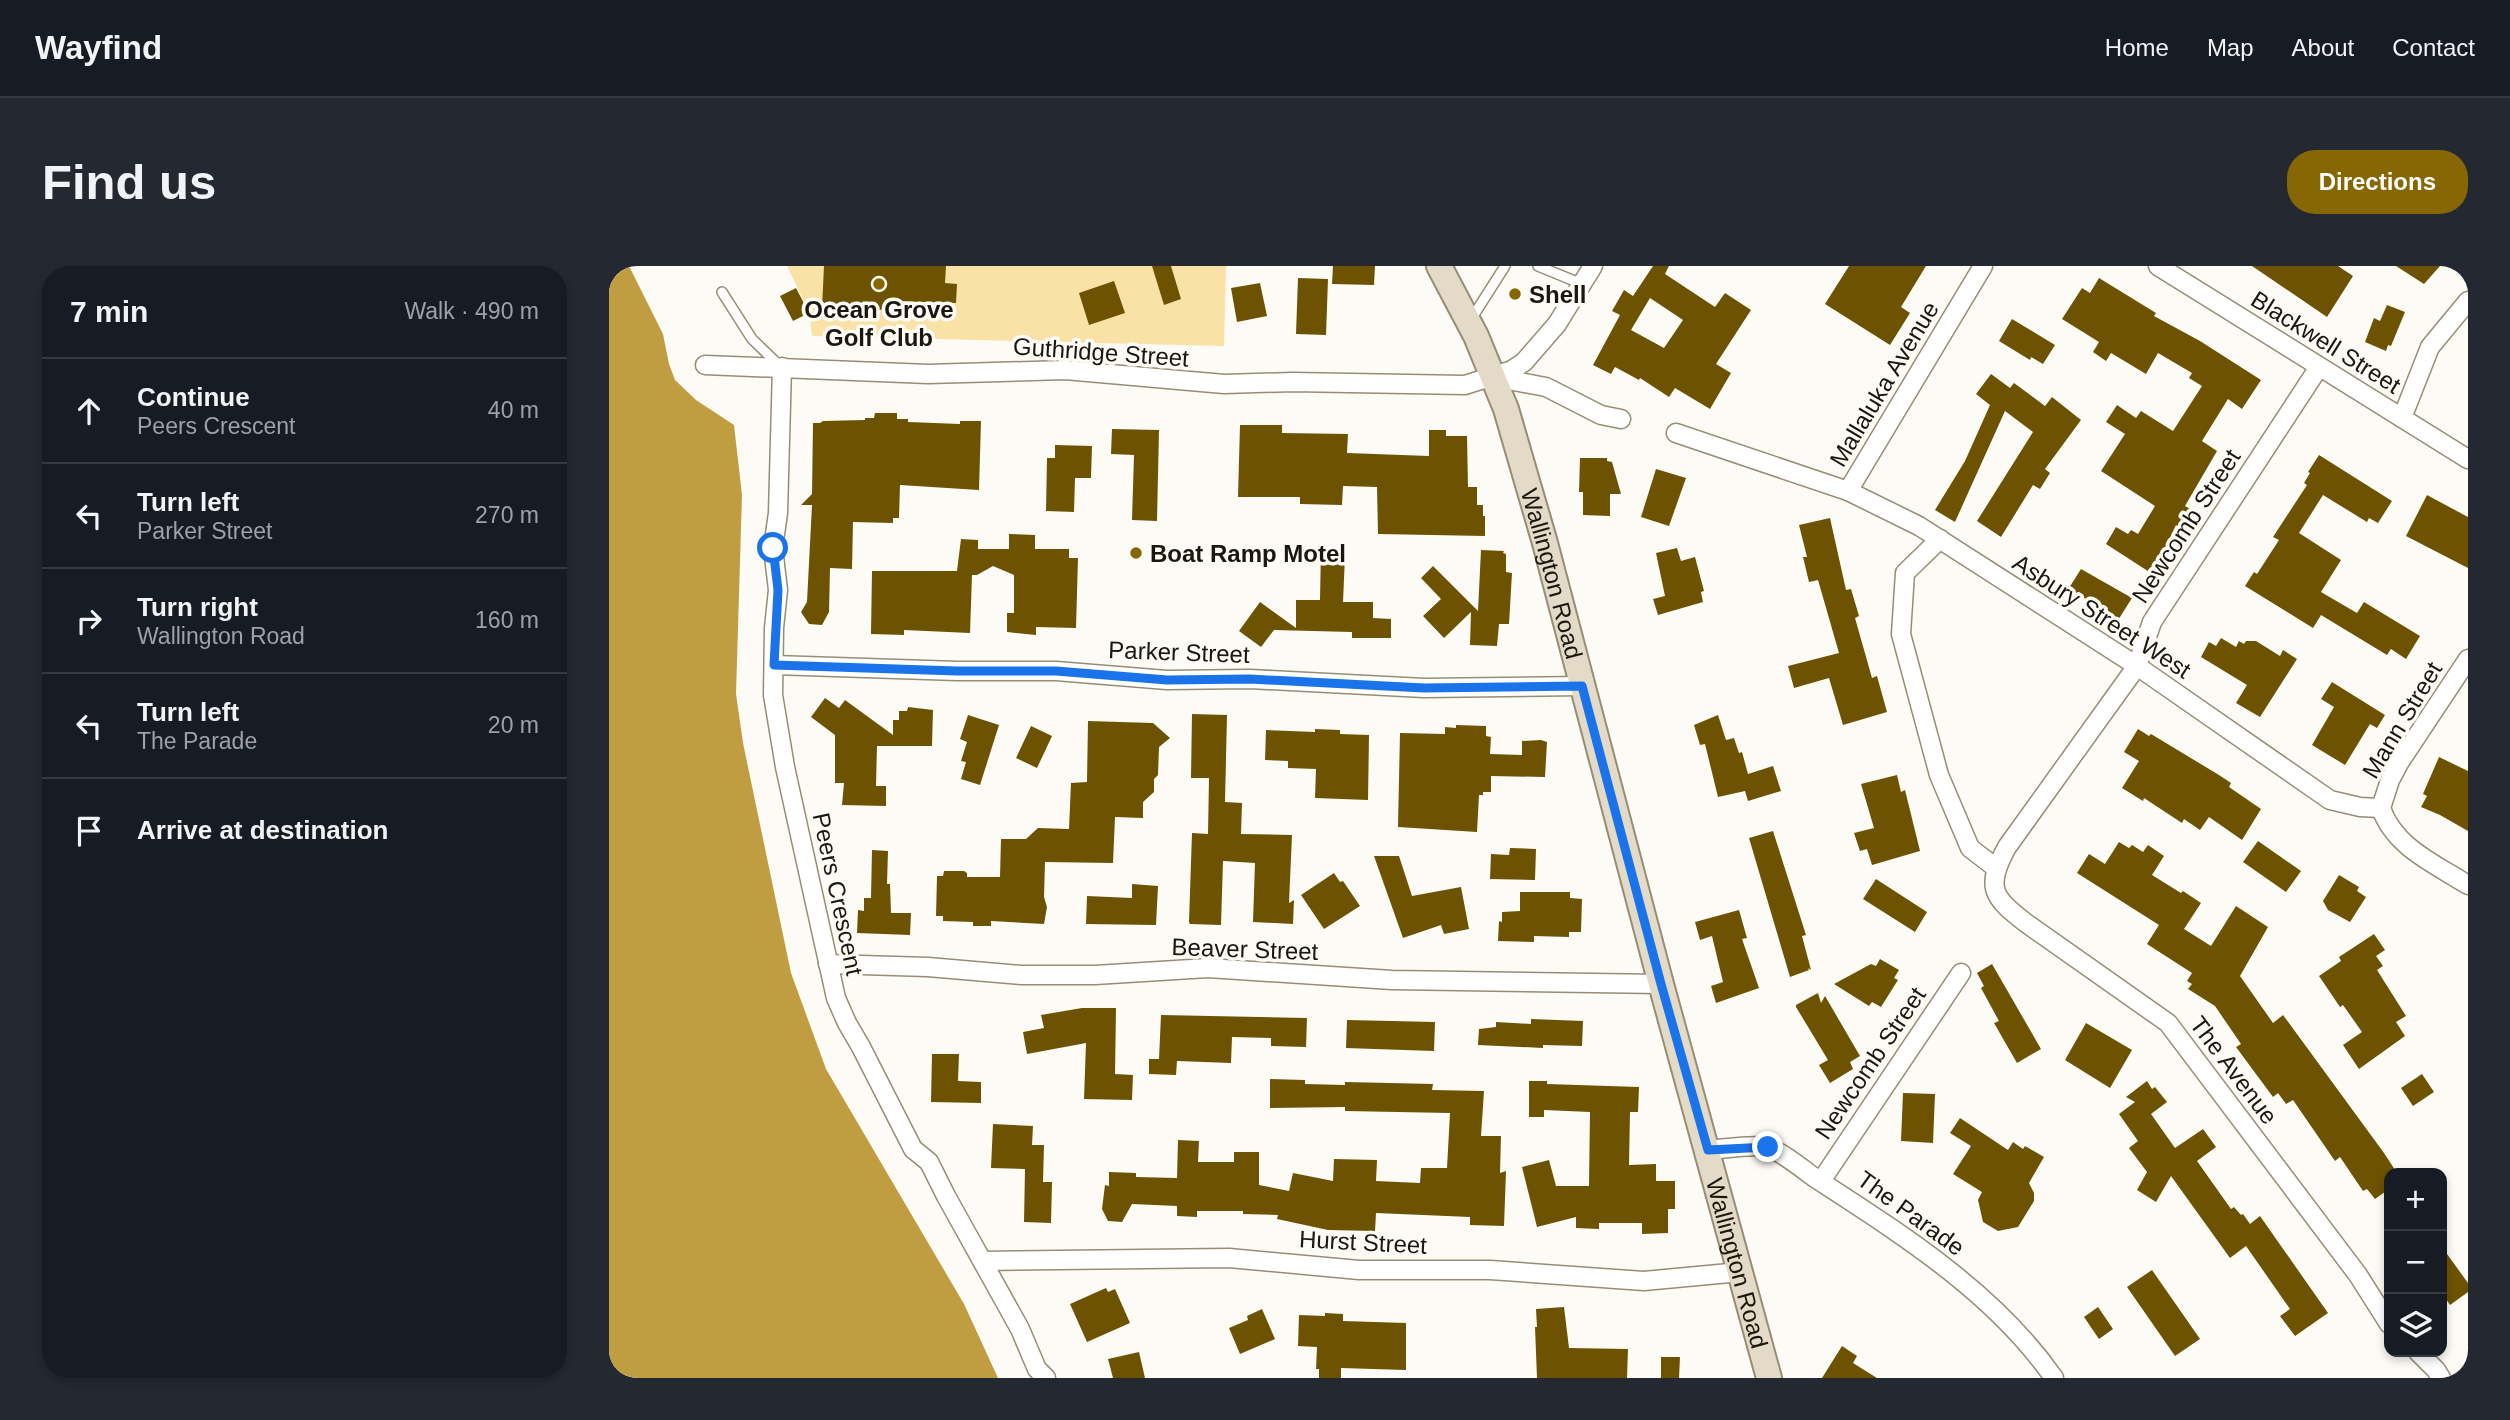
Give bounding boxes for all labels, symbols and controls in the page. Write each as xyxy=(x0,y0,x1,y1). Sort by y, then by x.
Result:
text: Wayfind xyxy=(35,29,162,66)
text: Home xyxy=(2105,34,2169,61)
text: Map xyxy=(2207,34,2254,61)
text: About xyxy=(2292,34,2354,61)
text: Contact xyxy=(2392,34,2475,61)
button: Directions xyxy=(2287,150,2468,214)
text: Find us xyxy=(42,155,216,209)
marker: Ocean Grove Golf Club xyxy=(871,276,887,292)
place label: Shell xyxy=(1529,281,1586,308)
street label: Blackwell Street xyxy=(2246,285,2406,399)
marker: Shell xyxy=(1507,286,1523,302)
text: 7 min xyxy=(70,295,148,328)
place label: Ocean Grove Golf Club xyxy=(804,296,954,351)
street label: Mallaluka Avenue xyxy=(1824,297,1944,471)
text: Walk · 490 m xyxy=(404,298,539,324)
street label: Guthridge Street xyxy=(1012,332,1190,372)
text: Continue xyxy=(137,382,250,412)
icon: ahead xyxy=(70,392,108,430)
text: 40 m xyxy=(488,397,539,423)
text: Peers Crescent xyxy=(137,413,296,439)
street label: Newcomb Street xyxy=(2126,444,2246,608)
street label: Wallington Road xyxy=(1516,485,1588,662)
text: Turn left xyxy=(137,487,239,517)
icon: left xyxy=(70,497,108,535)
text: 270 m xyxy=(475,502,539,528)
text: Parker Street xyxy=(137,518,273,544)
route start xyxy=(757,532,788,563)
place label: Boat Ramp Motel xyxy=(1150,540,1346,567)
marker: Boat Ramp Motel xyxy=(1128,545,1144,561)
street label: Asbury Street West xyxy=(2008,548,2196,684)
text: Turn right xyxy=(137,592,258,622)
icon: right xyxy=(70,602,108,640)
text: 160 m xyxy=(475,607,539,633)
text: Wallington Road xyxy=(137,623,305,649)
street label: Parker Street xyxy=(1108,636,1250,668)
street label: Mann Street xyxy=(2357,657,2447,783)
text: Turn left xyxy=(137,697,239,727)
icon: left xyxy=(70,707,108,745)
text: 20 m xyxy=(488,712,539,738)
text: The Parade xyxy=(137,728,257,754)
street label: Peers Crescent xyxy=(808,810,868,978)
icon: arrive xyxy=(70,812,108,850)
text: Arrive at destination xyxy=(137,815,388,845)
street label: Beaver Street xyxy=(1171,933,1319,965)
street label: Newcomb Street xyxy=(1809,982,1931,1144)
street label: The Avenue xyxy=(2185,1011,2283,1129)
route end xyxy=(1752,1131,1783,1162)
street label: The Parade xyxy=(1852,1165,1970,1261)
map controls xyxy=(2384,1168,2447,1357)
button: + xyxy=(2384,1168,2447,1231)
street label: Wallington Road xyxy=(1701,1175,1774,1351)
street label: Hurst Street xyxy=(1298,1225,1428,1259)
button: − xyxy=(2384,1231,2447,1294)
button: layers xyxy=(2384,1294,2447,1357)

